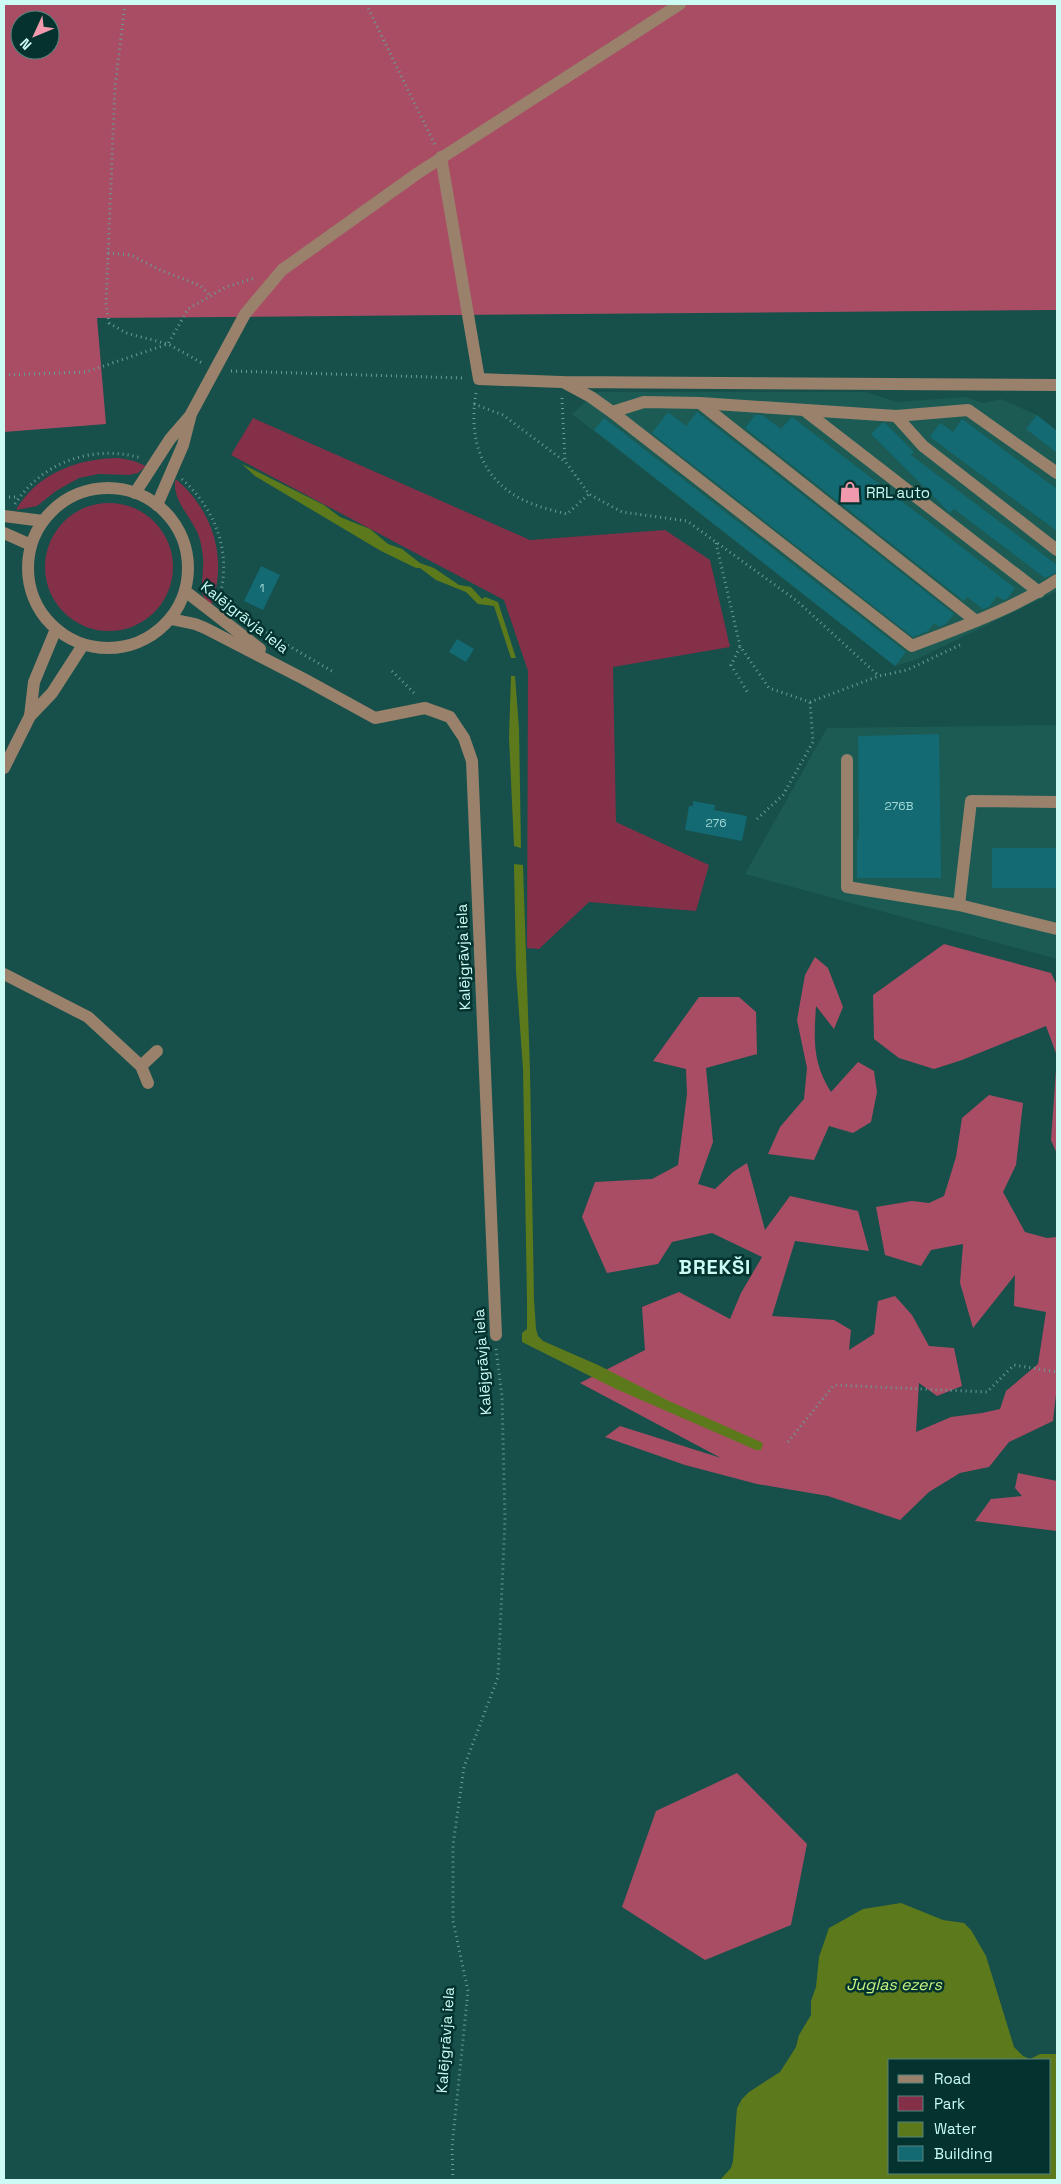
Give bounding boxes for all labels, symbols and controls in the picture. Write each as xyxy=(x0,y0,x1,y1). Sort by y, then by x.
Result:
north arrow xyxy=(10,10,60,60)
text: N xyxy=(16,34,35,54)
shop icon: RRL auto xyxy=(837,479,863,505)
place label: RRL auto xyxy=(866,483,930,502)
street label: Kalējgrāvja iela xyxy=(197,577,293,657)
house number: 1 xyxy=(259,580,265,596)
house number: 276B xyxy=(884,798,914,814)
house number: 276 xyxy=(705,815,727,831)
street label: Kalējgrāvja iela xyxy=(452,903,474,1011)
district label: BREKŠI xyxy=(679,1254,751,1280)
street label: Kalējgrāvja iela xyxy=(469,1308,495,1416)
water label: Juglas ezers xyxy=(846,1974,942,1995)
street label: Kalējgrāvja iela xyxy=(432,1986,458,2094)
legend xyxy=(888,2059,1051,2174)
text: Road xyxy=(934,2069,971,2088)
text: Park xyxy=(934,2094,965,2113)
text: Water xyxy=(934,2119,977,2138)
text: Building xyxy=(934,2144,993,2163)

